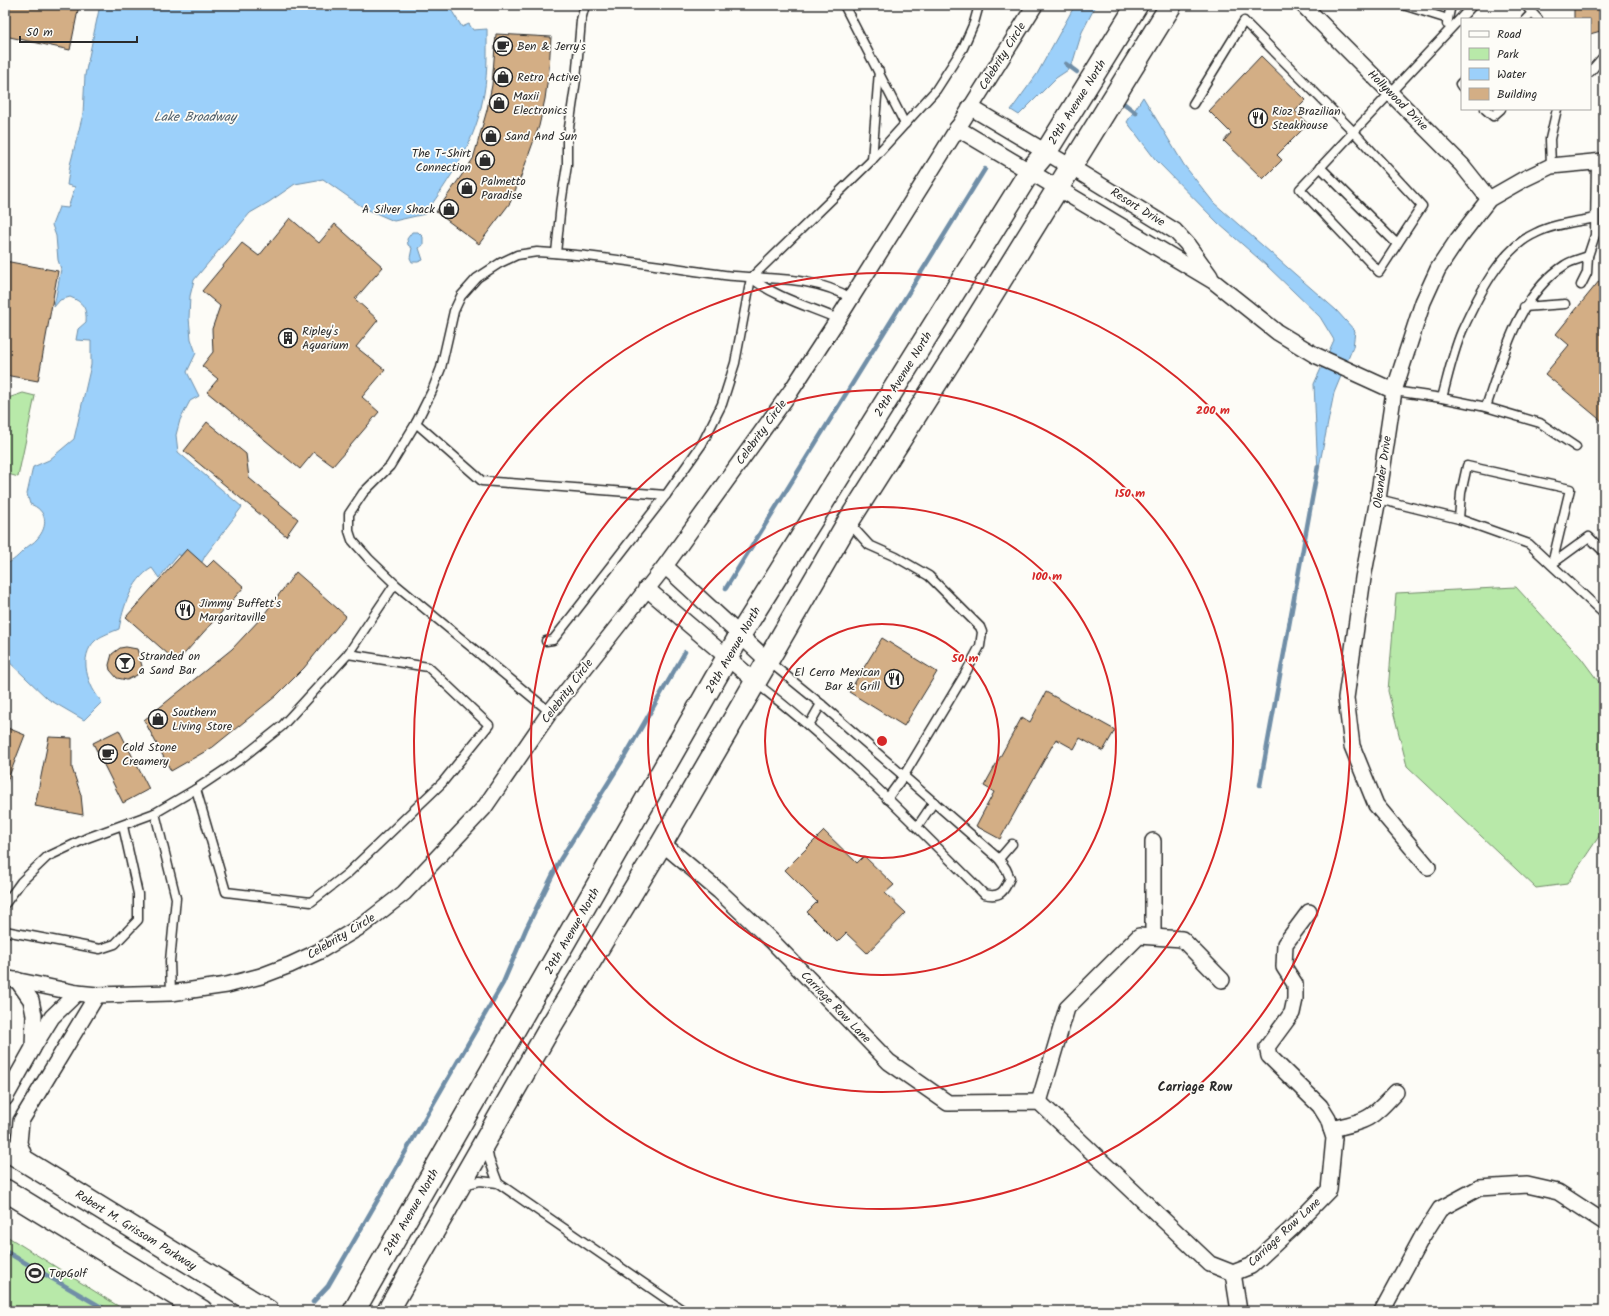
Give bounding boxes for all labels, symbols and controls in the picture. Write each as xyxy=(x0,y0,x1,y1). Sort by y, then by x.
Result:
scale bar xyxy=(20,18,137,44)
street label: Celebrity Circle xyxy=(974,18,1031,94)
legend xyxy=(1461,18,1591,110)
text: 50 m xyxy=(26,23,53,42)
text: Road xyxy=(1497,25,1522,44)
cafe icon: Ben & Jerry's xyxy=(492,35,514,57)
place label: Ben & Jerry's xyxy=(517,37,586,56)
text: Park xyxy=(1497,45,1519,64)
street label: 29th Avenue North xyxy=(1044,56,1111,149)
street label: Hollywood Drive xyxy=(1363,65,1433,136)
text: Water xyxy=(1497,65,1527,84)
shop icon: Retro Active xyxy=(492,66,514,88)
place label: Retro Active xyxy=(517,68,579,87)
text: Building xyxy=(1497,85,1537,104)
place label: Maxii Electronics xyxy=(513,87,567,120)
shop icon: Maxii Electronics xyxy=(488,92,510,114)
place label: Rioz Brazilian Steakhouse xyxy=(1272,102,1341,135)
water label: Lake Broadway xyxy=(154,107,238,128)
restaurant icon: Rioz Brazilian Steakhouse xyxy=(1247,107,1269,129)
shop icon: Sand And Sun xyxy=(480,125,502,147)
place label: Sand And Sun xyxy=(505,127,577,146)
place label: The T-Shirt Connection xyxy=(412,144,471,177)
shop icon: The T-Shirt Connection xyxy=(474,149,496,171)
place label: Palmetto Paradise xyxy=(481,172,526,205)
shop icon: Palmetto Paradise xyxy=(456,177,478,199)
street label: Resort Drive xyxy=(1107,183,1169,232)
shop icon: A Silver Shack xyxy=(438,198,460,220)
place label: A Silver Shack xyxy=(362,200,435,219)
place label: Ripley's Aquarium xyxy=(302,322,349,355)
building icon: Ripley's Aquarium xyxy=(277,327,299,349)
street label: 29th Avenue North xyxy=(870,328,937,421)
street label: Celebrity Circle xyxy=(731,395,792,469)
text: 200 m xyxy=(1196,401,1230,420)
street label: Oleander Drive xyxy=(1368,434,1397,510)
text: 150 m xyxy=(1115,484,1145,503)
text: 100 m xyxy=(1032,567,1062,586)
place label: Jimmy Buffett's Margaritaville xyxy=(199,594,281,627)
restaurant icon: Jimmy Buffett's Margaritaville xyxy=(174,599,196,621)
street label: 29th Avenue North xyxy=(701,603,766,697)
place label: Stranded on a Sand Bar xyxy=(139,647,200,680)
text: 50 m xyxy=(951,649,979,668)
bar icon: Stranded on a Sand Bar xyxy=(114,652,136,674)
street label: Celebrity Circle xyxy=(537,654,598,728)
place label: El Cerro Mexican Bar & Grill xyxy=(794,663,880,696)
restaurant icon: El Cerro Mexican Bar & Grill xyxy=(883,668,905,690)
place label: Southern Living Store xyxy=(172,703,233,736)
shop icon: Southern Living Store xyxy=(147,708,169,730)
centre of rings xyxy=(875,734,889,748)
place label: Cold Stone Creamery xyxy=(122,738,177,771)
cafe icon: Cold Stone Creamery xyxy=(97,743,119,765)
street label: 29th Avenue North xyxy=(540,884,605,978)
street label: Celebrity Circle xyxy=(303,908,380,964)
street label: Carriage Row Lane xyxy=(796,967,876,1048)
district label: Carriage Row xyxy=(1158,1077,1233,1098)
street label: 29th Avenue North xyxy=(379,1165,444,1259)
street label: Robert M. Grissom Parkway xyxy=(71,1185,200,1276)
street label: Carriage Row Lane xyxy=(1243,1193,1326,1272)
sports icon: TopGolf xyxy=(24,1262,46,1284)
place label: TopGolf xyxy=(49,1264,88,1283)

